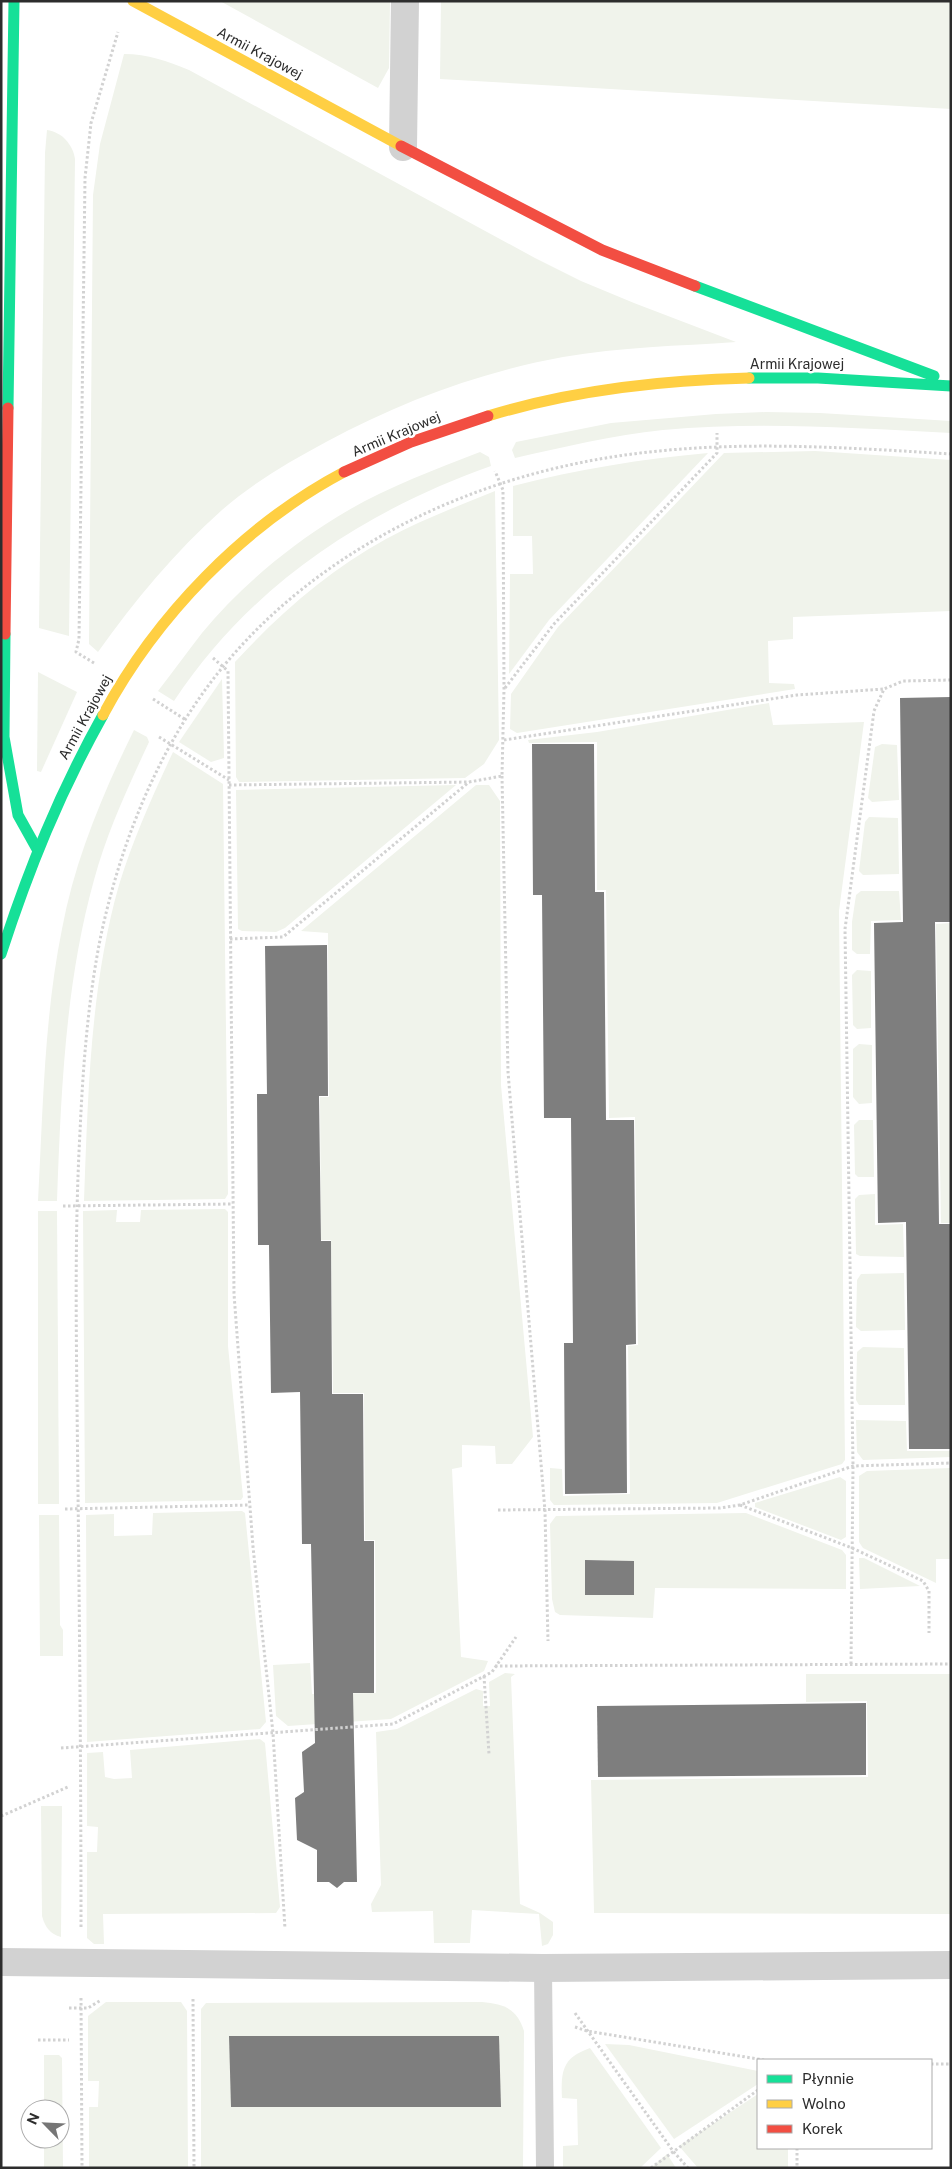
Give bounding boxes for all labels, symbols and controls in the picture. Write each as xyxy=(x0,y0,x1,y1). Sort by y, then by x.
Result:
street label: Armii Krajowej xyxy=(215,24,305,82)
street label: Armii Krajowej xyxy=(750,356,844,372)
street label: Armii Krajowej xyxy=(349,408,443,460)
street label: Armii Krajowej xyxy=(55,672,115,762)
legend xyxy=(757,2059,932,2149)
text: Płynnie xyxy=(802,2070,854,2087)
text: Wolno xyxy=(802,2095,846,2112)
north arrow xyxy=(20,2099,70,2149)
text: N xyxy=(24,2110,43,2127)
text: Korek xyxy=(802,2120,843,2137)

